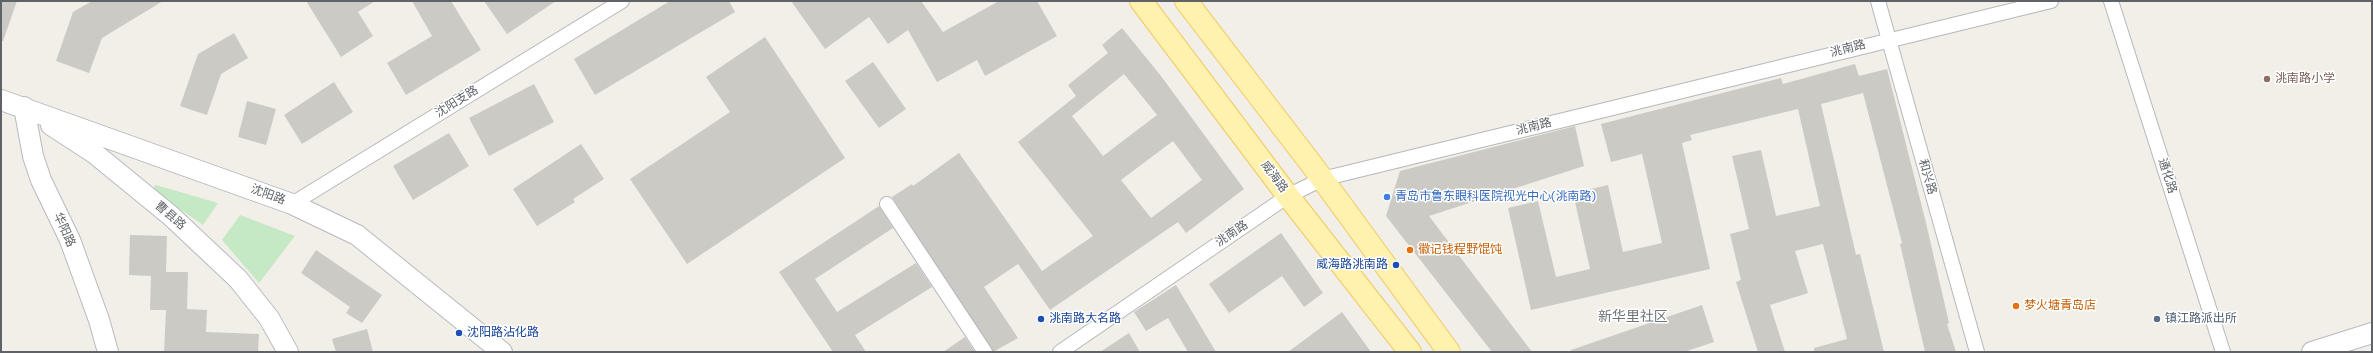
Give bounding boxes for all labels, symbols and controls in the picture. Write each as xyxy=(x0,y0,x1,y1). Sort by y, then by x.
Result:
street label: 洮南路 xyxy=(1829,38,1867,60)
place label: 洮南路小学 xyxy=(2275,72,2335,86)
marker: 洮南路小学 xyxy=(2262,74,2272,84)
street label: 沈阳支路 xyxy=(433,83,481,121)
street label: 洮南路 xyxy=(1515,116,1553,138)
street label: 通化路 xyxy=(2155,157,2179,195)
street label: 威海路 xyxy=(1257,158,1291,196)
street label: 和兴路 xyxy=(1915,158,1939,196)
street label: 沈阳路 xyxy=(249,182,287,208)
place label: 青岛市鲁东眼科医院视光中心(洮南路) xyxy=(1395,190,1596,204)
marker: 青岛市鲁东眼科医院视光中心(洮南路) xyxy=(1382,192,1392,202)
street label: 曹县路 xyxy=(152,199,188,233)
street label: 华阳路 xyxy=(50,211,78,249)
street label: 洮南路 xyxy=(1213,218,1251,250)
place label: 徽记钱程野馄饨 xyxy=(1418,243,1502,257)
marker: 徽记钱程野馄饨 xyxy=(1405,245,1415,255)
place label: 威海路洮南路 xyxy=(1316,258,1388,272)
marker: 威海路洮南路 xyxy=(1391,260,1401,270)
place label: 梦火塘青岛店 xyxy=(2024,299,2096,313)
marker: 梦火塘青岛店 xyxy=(2011,301,2021,311)
district label: 新华里社区 xyxy=(1598,309,1668,325)
place label: 洮南路大名路 xyxy=(1049,312,1121,326)
place label: 镇江路派出所 xyxy=(2165,312,2237,326)
marker: 洮南路大名路 xyxy=(1036,314,1046,324)
marker: 镇江路派出所 xyxy=(2152,314,2162,324)
place label: 沈阳路沾化路 xyxy=(467,326,539,340)
marker: 沈阳路沾化路 xyxy=(454,328,464,338)

